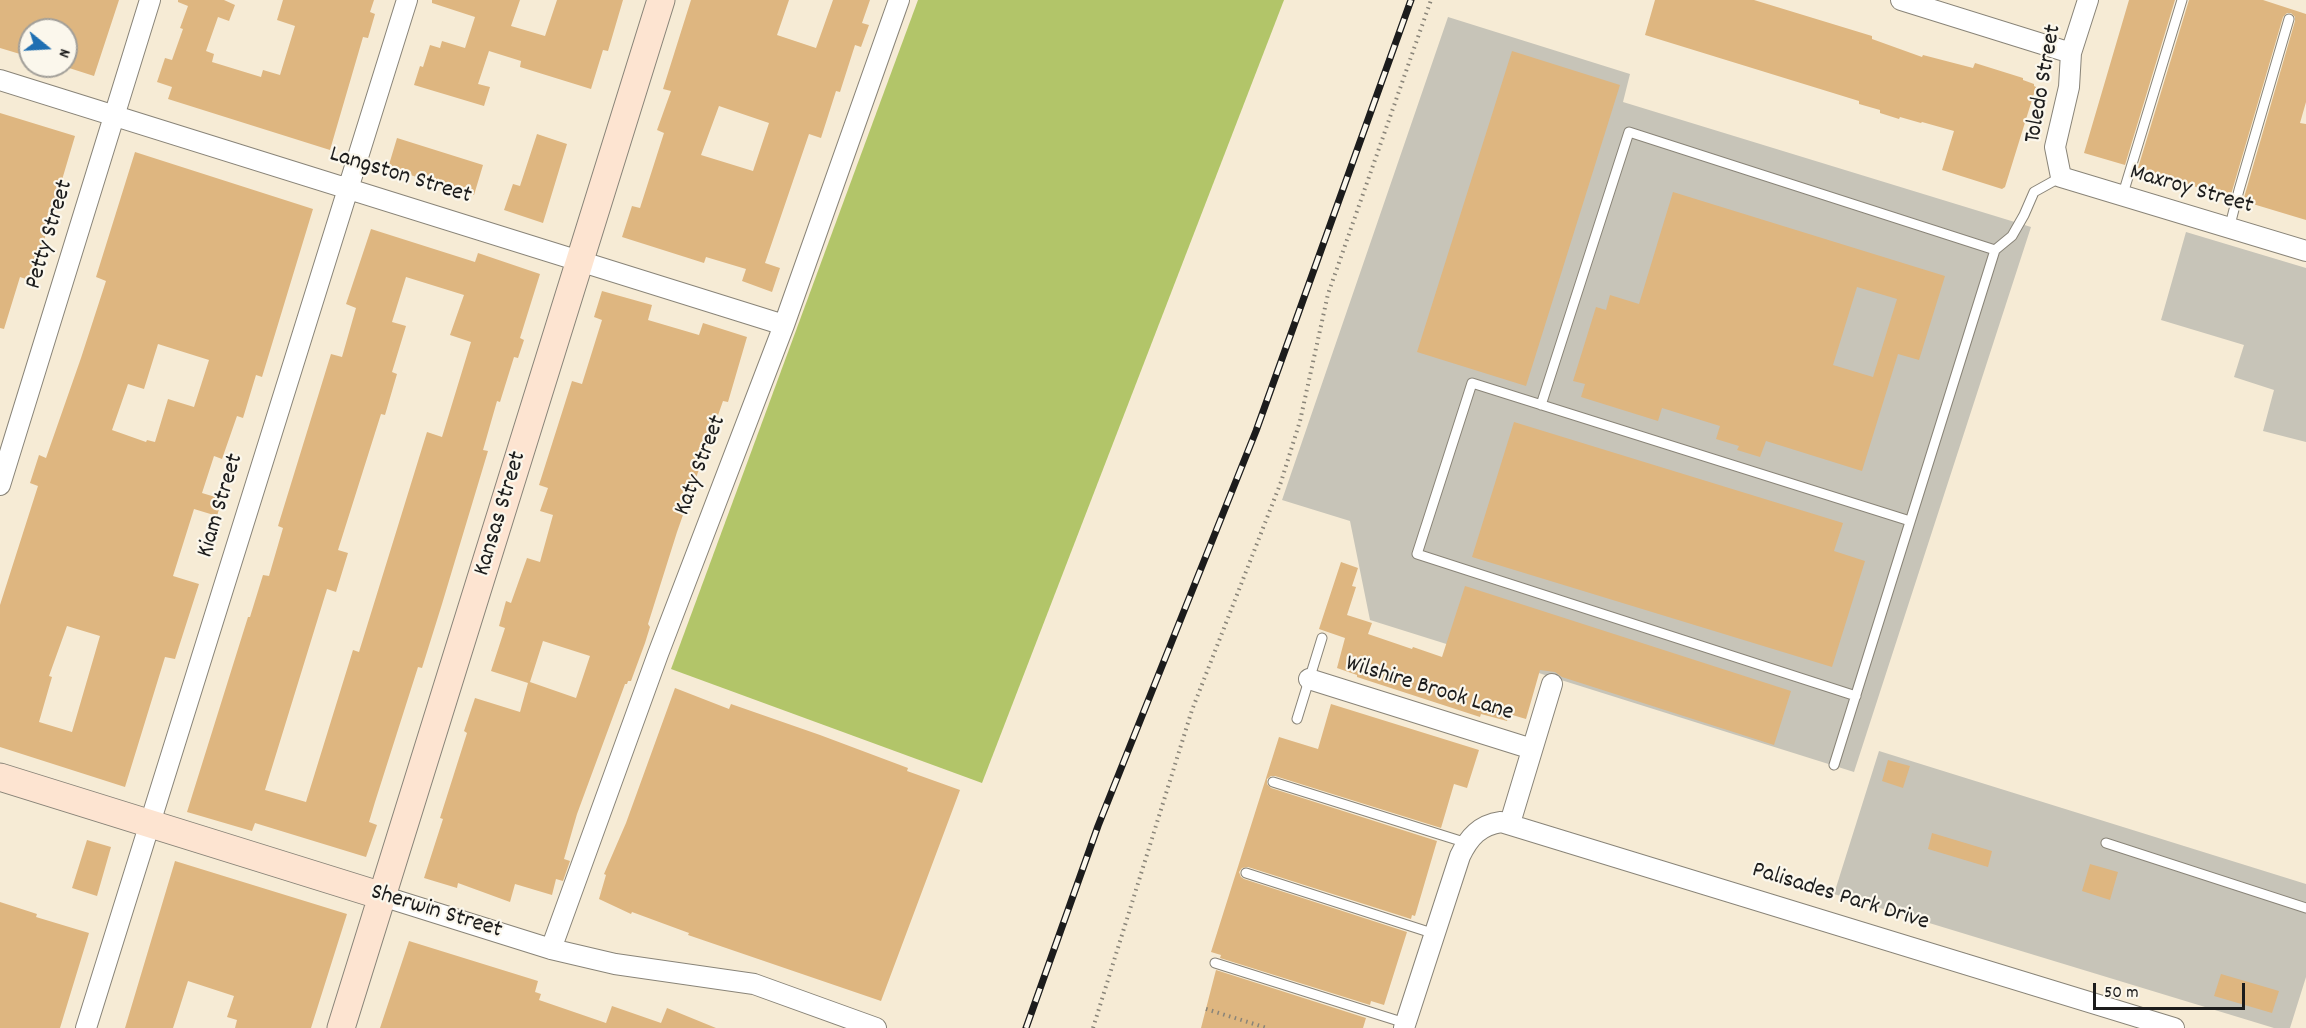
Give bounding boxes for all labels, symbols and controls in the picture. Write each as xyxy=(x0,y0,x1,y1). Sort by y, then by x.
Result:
north arrow xyxy=(18,18,78,78)
street label: Toledo Street xyxy=(2020,22,2070,146)
text: N xyxy=(52,46,76,60)
street label: Langston Street xyxy=(325,142,475,212)
street label: Maxroy Street xyxy=(2126,160,2256,222)
street label: Petty Street xyxy=(21,177,81,293)
street label: Katy Street xyxy=(670,412,734,520)
street label: Kansas Street xyxy=(469,448,535,580)
street label: Kiam Street xyxy=(193,451,251,561)
street label: Wilshire Brook Lane xyxy=(1342,651,1516,729)
street label: Palisades Park Drive xyxy=(1748,857,1932,939)
street label: Sherwin Street xyxy=(367,879,505,947)
scale bar xyxy=(2096,971,2248,1009)
text: 50 m xyxy=(2104,981,2139,1006)

